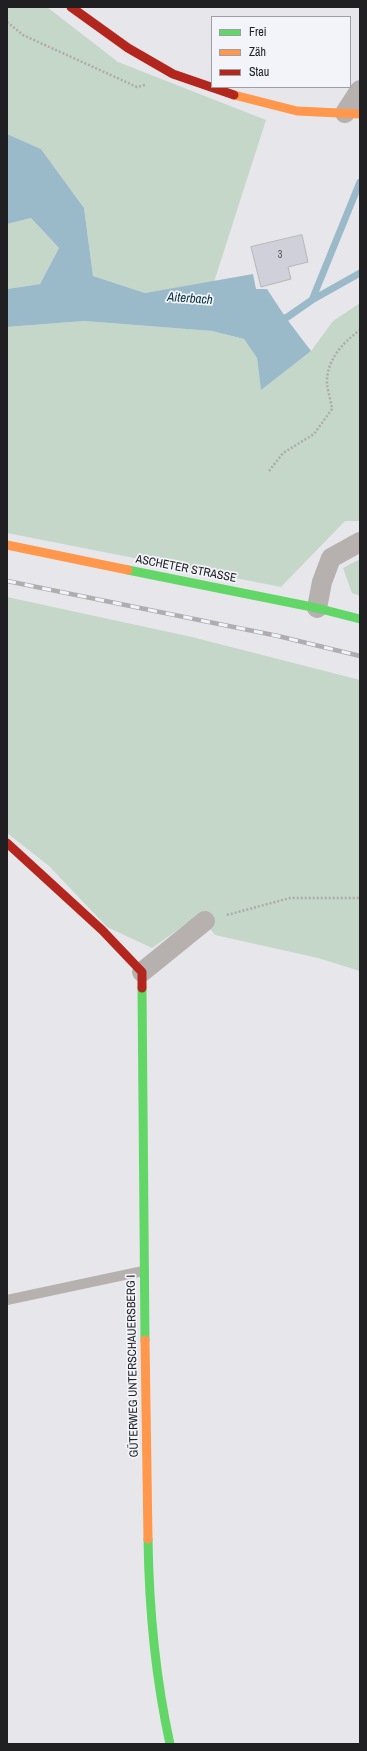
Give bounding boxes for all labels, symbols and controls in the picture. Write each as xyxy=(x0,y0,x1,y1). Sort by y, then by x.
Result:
legend xyxy=(211,16,351,88)
text: Frei xyxy=(249,24,267,40)
text: Zäh xyxy=(249,44,266,60)
text: Stau xyxy=(249,64,269,80)
house number: 3 xyxy=(278,249,282,261)
water label: Aiterbach xyxy=(167,290,213,308)
street label: ASCHETER STRASSE xyxy=(134,552,238,586)
street label: GÜTERWEG UNTERSCHAUERSBERG I xyxy=(124,1275,142,1457)

